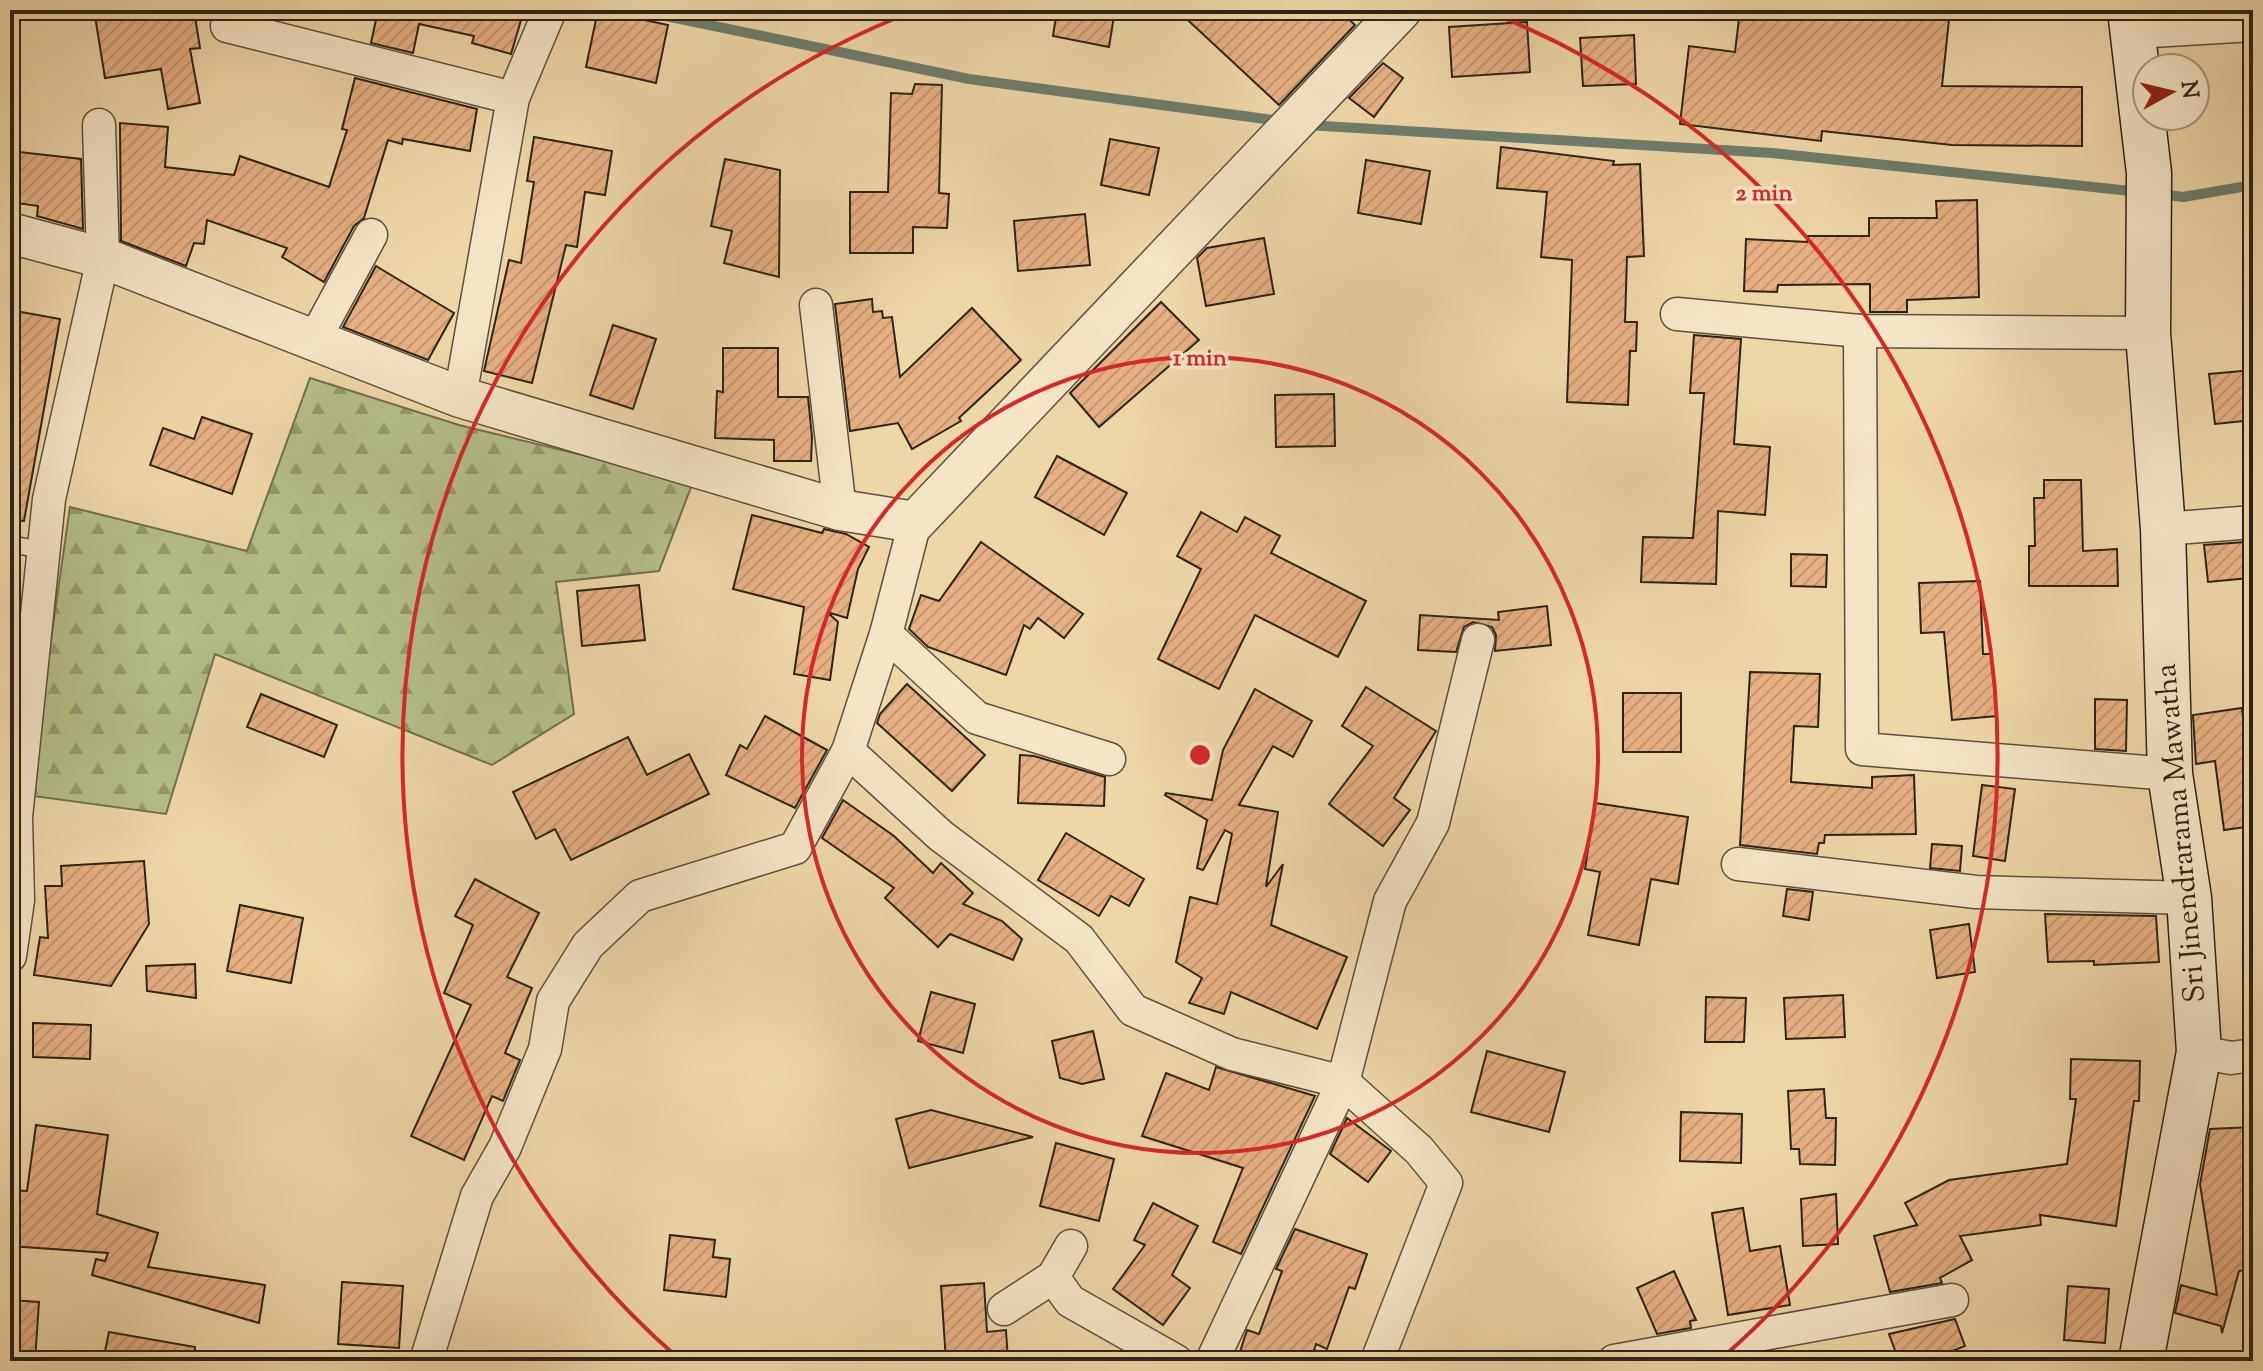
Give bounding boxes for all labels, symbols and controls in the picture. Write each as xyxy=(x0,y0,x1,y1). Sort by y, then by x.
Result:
north arrow xyxy=(2131,52,2211,132)
text: N xyxy=(2171,79,2205,101)
text: 2 min xyxy=(1735,177,1793,211)
text: 1 min xyxy=(1173,342,1228,376)
street label: Sri Jinendrarama Mawatha xyxy=(2146,662,2218,1004)
centre of rings xyxy=(1186,741,1214,769)

